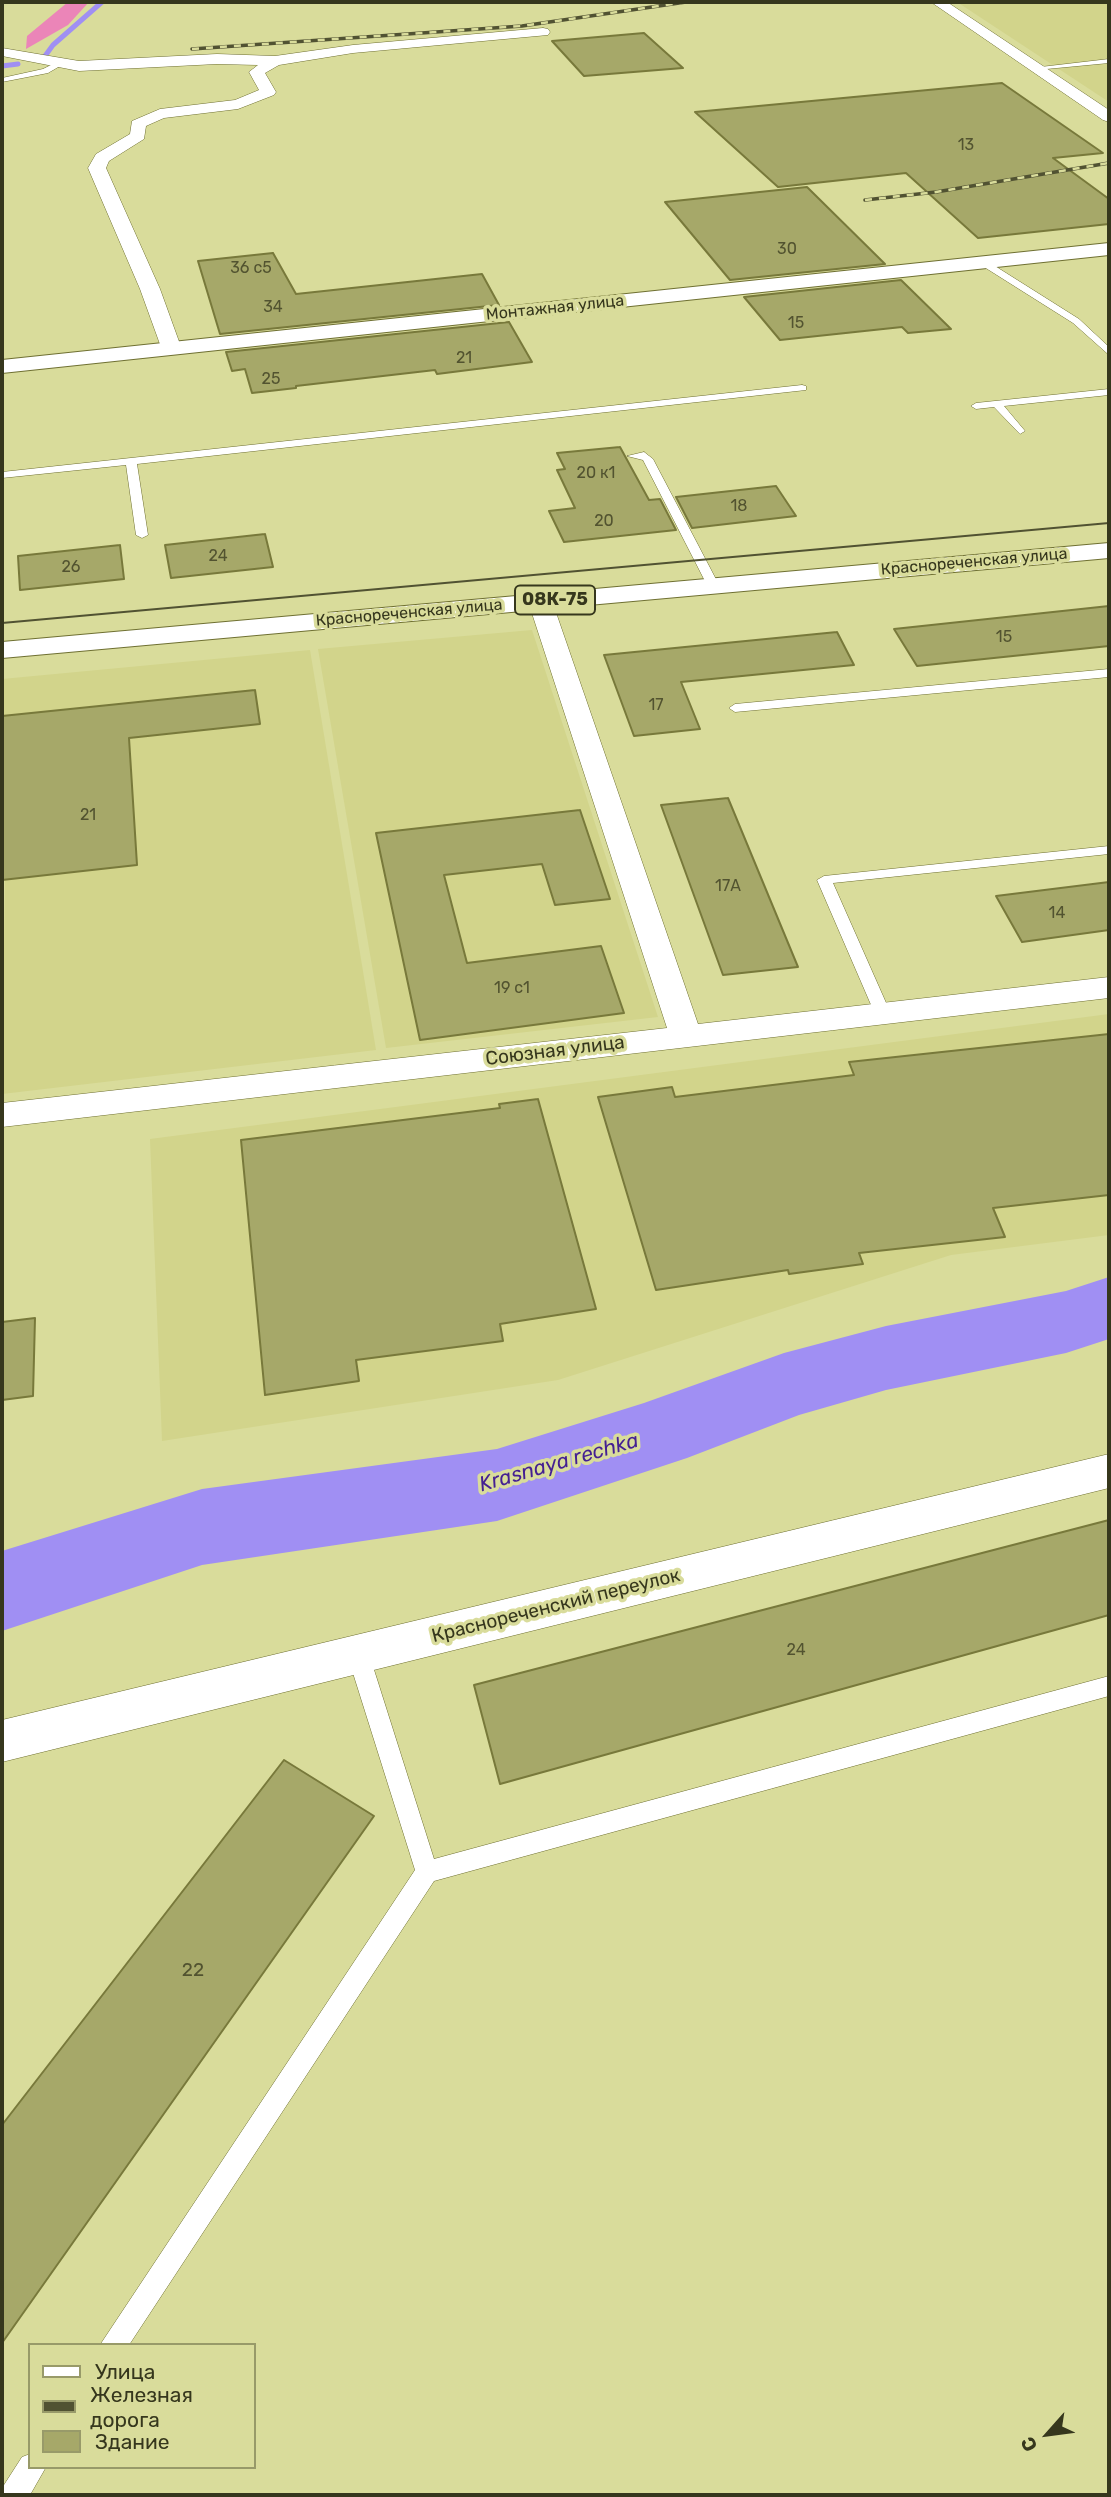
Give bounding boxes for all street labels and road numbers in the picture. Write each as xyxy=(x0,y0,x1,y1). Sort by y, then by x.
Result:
street label: Монтажная улица xyxy=(485,291,625,325)
street label: Краснореченская улица xyxy=(880,544,1068,580)
road number: 08К-75 xyxy=(515,586,595,614)
street label: Краснореченская улица xyxy=(315,595,503,631)
street label: Союзная улица xyxy=(484,1031,626,1071)
street label: Краснореченский переулок xyxy=(429,1564,683,1648)

